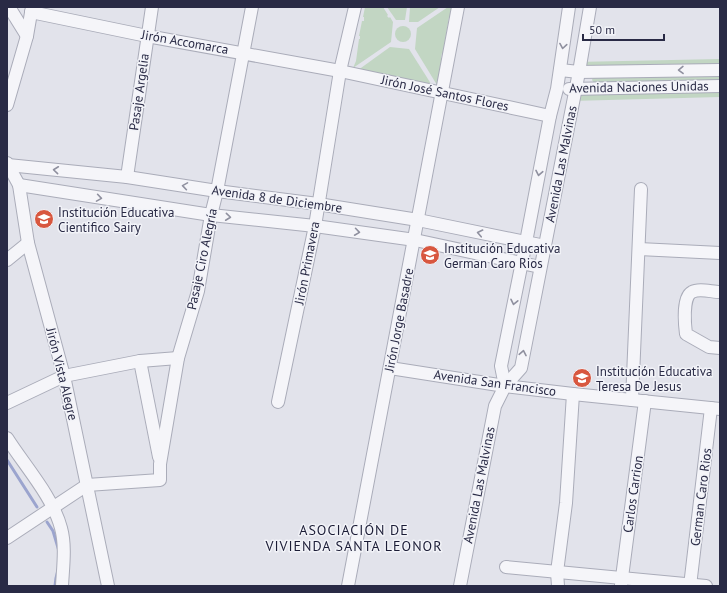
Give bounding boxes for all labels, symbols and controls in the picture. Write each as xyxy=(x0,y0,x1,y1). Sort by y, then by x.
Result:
scale bar xyxy=(583,16,664,42)
text: 50 m xyxy=(589,22,615,37)
street label: Jirón Accomarca xyxy=(139,26,230,58)
one-way arrow xyxy=(559,42,568,49)
street label: Pasaje Argelia xyxy=(125,52,153,132)
one-way arrow xyxy=(678,66,684,74)
street label: Jirón José Santos Flores xyxy=(379,71,510,115)
street label: Avenida Naciones Unidas xyxy=(569,77,709,97)
street label: Avenida Las Malvinas xyxy=(541,104,581,224)
one-way arrow xyxy=(53,165,60,174)
one-way arrow xyxy=(536,170,544,176)
street label: Avenida 8 de Diciembre xyxy=(211,181,343,217)
one-way arrow xyxy=(182,182,188,191)
one-way arrow xyxy=(96,193,102,202)
place label: Institución Educativa Cientifico Sairy xyxy=(58,204,174,236)
street label: Pasaje Ciro Alegría xyxy=(183,207,221,311)
school or university icon: Institución Educativa Cientifico Sairy xyxy=(33,208,55,230)
one-way arrow xyxy=(225,212,231,221)
street label: Jirón Primavera xyxy=(290,220,323,307)
one-way arrow xyxy=(354,227,360,236)
one-way arrow xyxy=(476,229,483,237)
place label: Institución Educativa German Caro Rios xyxy=(444,240,560,272)
school or university icon: Institución Educativa German Caro Rios xyxy=(419,244,441,266)
street label: Jirón Jorge Basadre xyxy=(380,267,417,374)
one-way arrow xyxy=(510,298,519,305)
street label: Jirón Vista Alegre xyxy=(42,325,82,422)
one-way arrow xyxy=(519,350,527,356)
place label: Institución Educativa Teresa De Jesus xyxy=(596,363,712,395)
street label: Avenida San Francisco xyxy=(433,366,557,400)
school or university icon: Institución Educativa Teresa De Jesus xyxy=(571,367,593,389)
street label: Avenida Las Malvinas xyxy=(459,425,499,545)
street label: German Caro Rios xyxy=(687,447,715,547)
street label: Carlos Carrion xyxy=(619,454,647,534)
district label: ASOCIACIÓN DE VIVIENDA SANTA LEONOR xyxy=(264,521,443,555)

